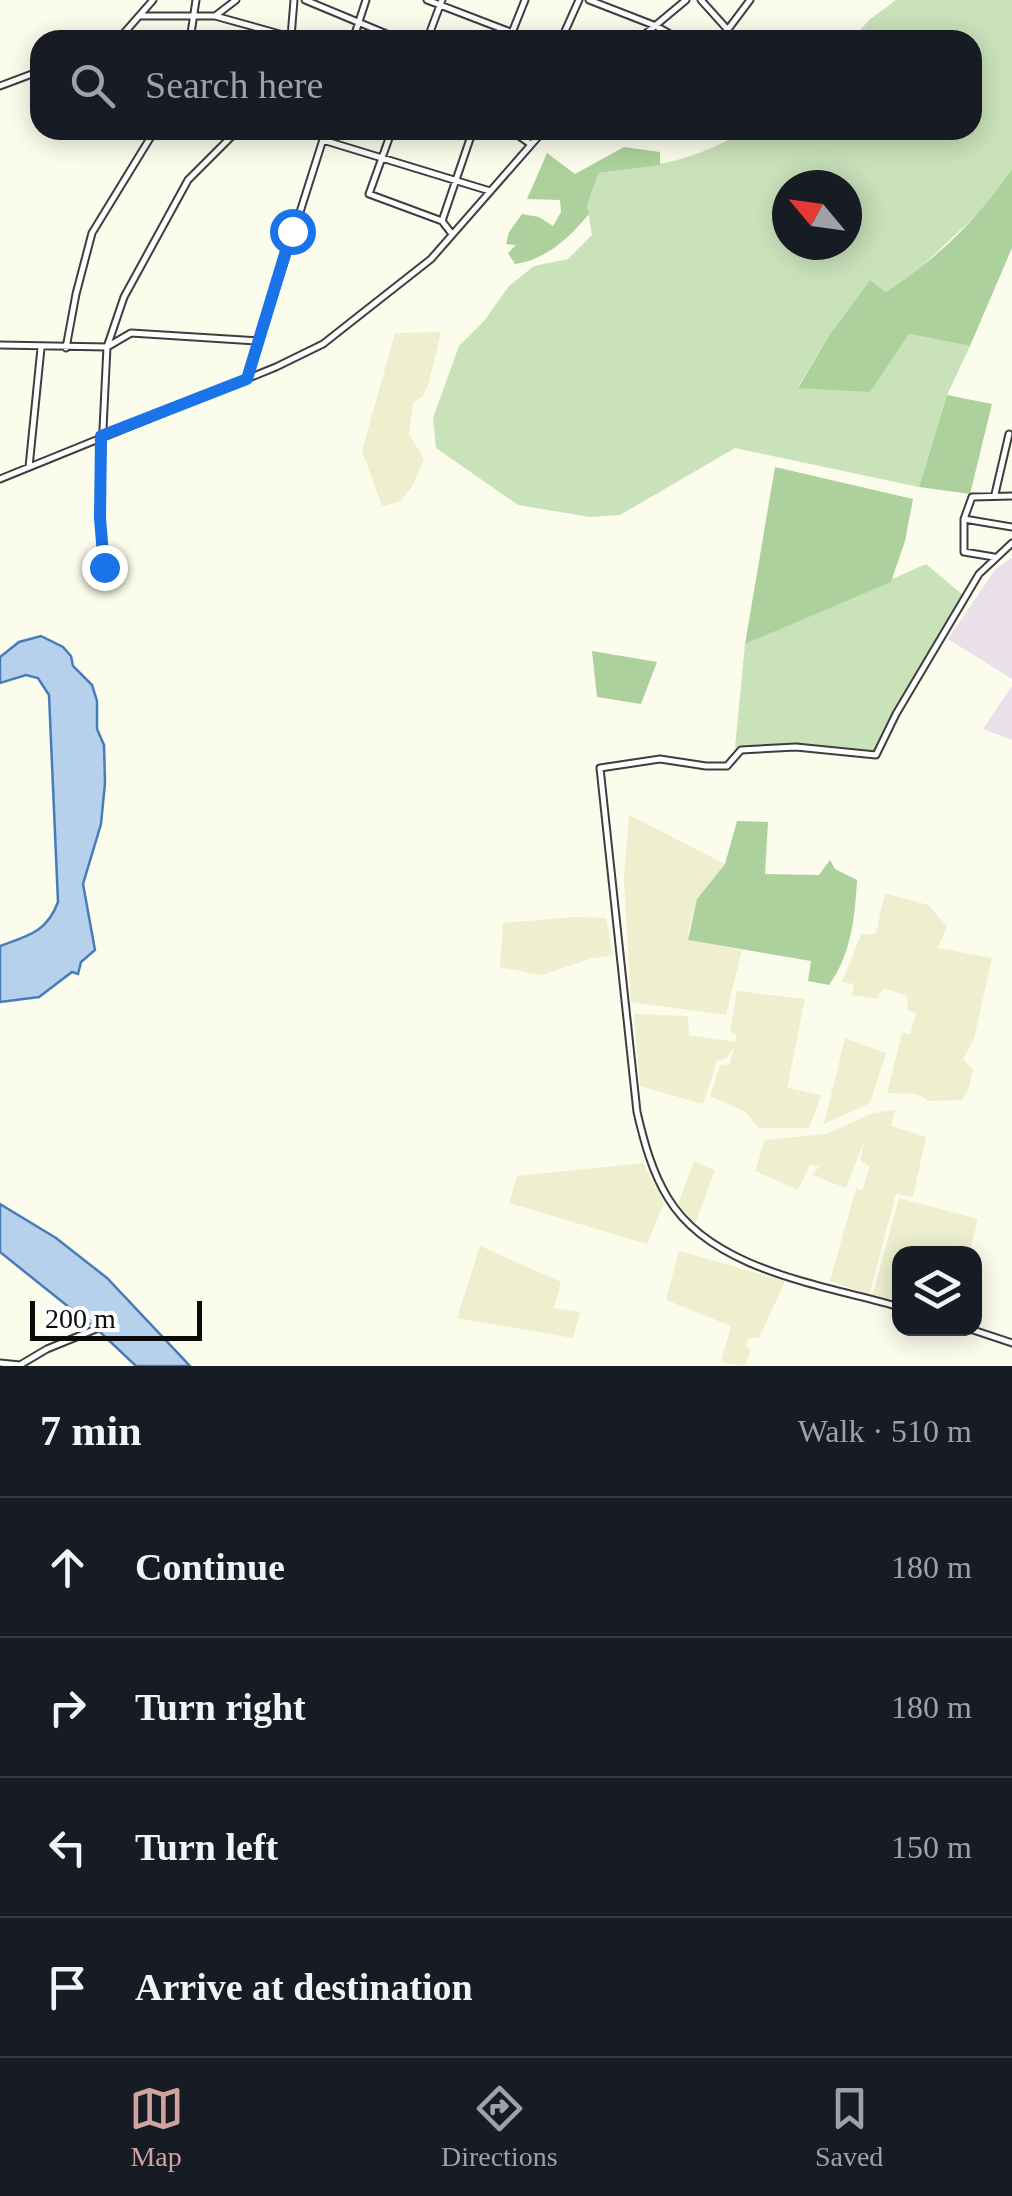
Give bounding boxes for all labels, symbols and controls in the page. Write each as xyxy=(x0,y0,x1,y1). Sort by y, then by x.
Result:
search box xyxy=(30,30,982,140)
icon: search xyxy=(65,58,120,113)
text: Search here xyxy=(145,64,323,106)
north arrow xyxy=(772,170,862,260)
route start xyxy=(270,209,316,255)
route end xyxy=(82,545,128,591)
map controls xyxy=(892,1246,982,1336)
button: layers xyxy=(892,1246,982,1336)
scale bar xyxy=(30,1296,202,1340)
text: 200 m xyxy=(45,1303,116,1334)
text: 7 min xyxy=(40,1408,142,1454)
text: Walk · 510 m xyxy=(798,1413,972,1449)
icon: ahead xyxy=(40,1540,95,1595)
text: Continue xyxy=(135,1546,285,1588)
text: 180 m xyxy=(891,1549,972,1585)
icon: right xyxy=(40,1680,95,1735)
text: Turn right xyxy=(135,1686,306,1728)
text: 180 m xyxy=(891,1689,972,1725)
icon: left xyxy=(40,1820,95,1875)
text: Turn left xyxy=(135,1826,278,1868)
text: 150 m xyxy=(891,1829,972,1865)
icon: arrive xyxy=(40,1960,95,2015)
text: Arrive at destination xyxy=(135,1966,473,2008)
tab: Map xyxy=(129,2081,184,2173)
tab: Directions xyxy=(441,2081,558,2173)
tab: Saved xyxy=(815,2081,883,2173)

